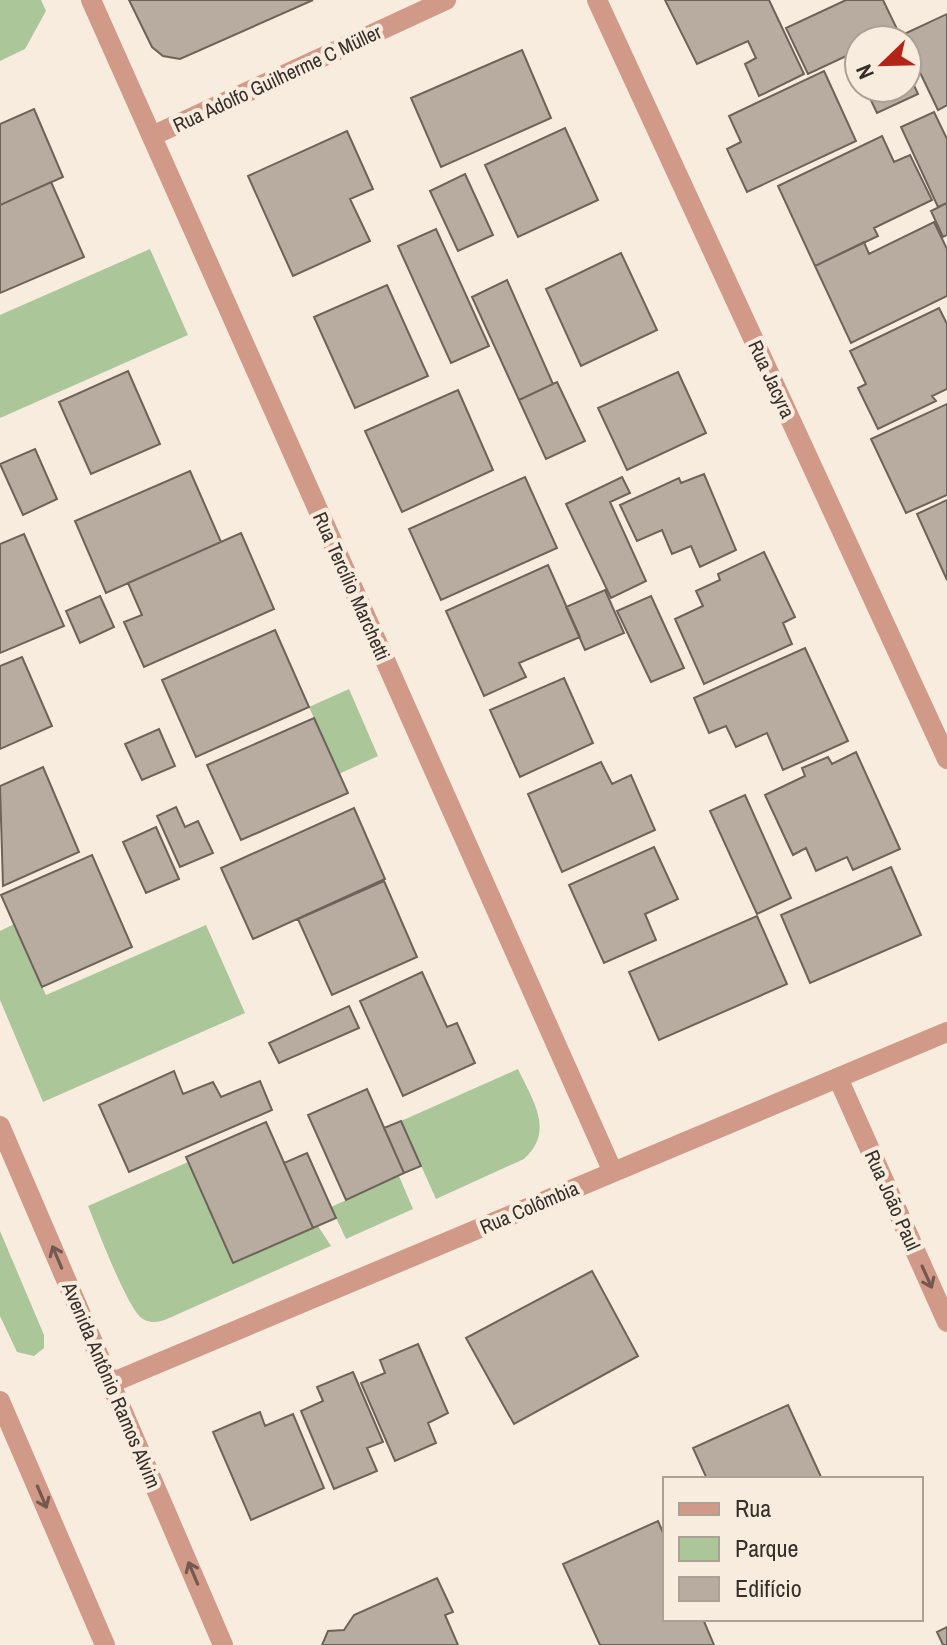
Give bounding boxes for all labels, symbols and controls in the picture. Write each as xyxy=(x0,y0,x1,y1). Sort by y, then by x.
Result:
street label: Rua Adolfo Guilherme C Müller xyxy=(168,18,386,138)
north arrow xyxy=(843,24,923,104)
text: N xyxy=(848,60,881,84)
street label: Rua Jacyra xyxy=(742,336,802,422)
street label: Rua Tercílio Marchetti xyxy=(307,507,397,665)
street label: Rua João Paul xyxy=(859,1145,927,1255)
street label: Rua Colômbia xyxy=(475,1174,583,1240)
one-way arrow xyxy=(48,1245,63,1270)
one-way arrow xyxy=(920,1265,935,1289)
street label: Avenida Antônio Ramos Alvim xyxy=(56,1277,168,1492)
legend xyxy=(663,1477,923,1621)
one-way arrow xyxy=(35,1484,50,1509)
text: Rua xyxy=(735,1492,771,1524)
text: Parque xyxy=(735,1532,798,1564)
one-way arrow xyxy=(184,1561,199,1586)
text: Edifício xyxy=(735,1572,802,1604)

